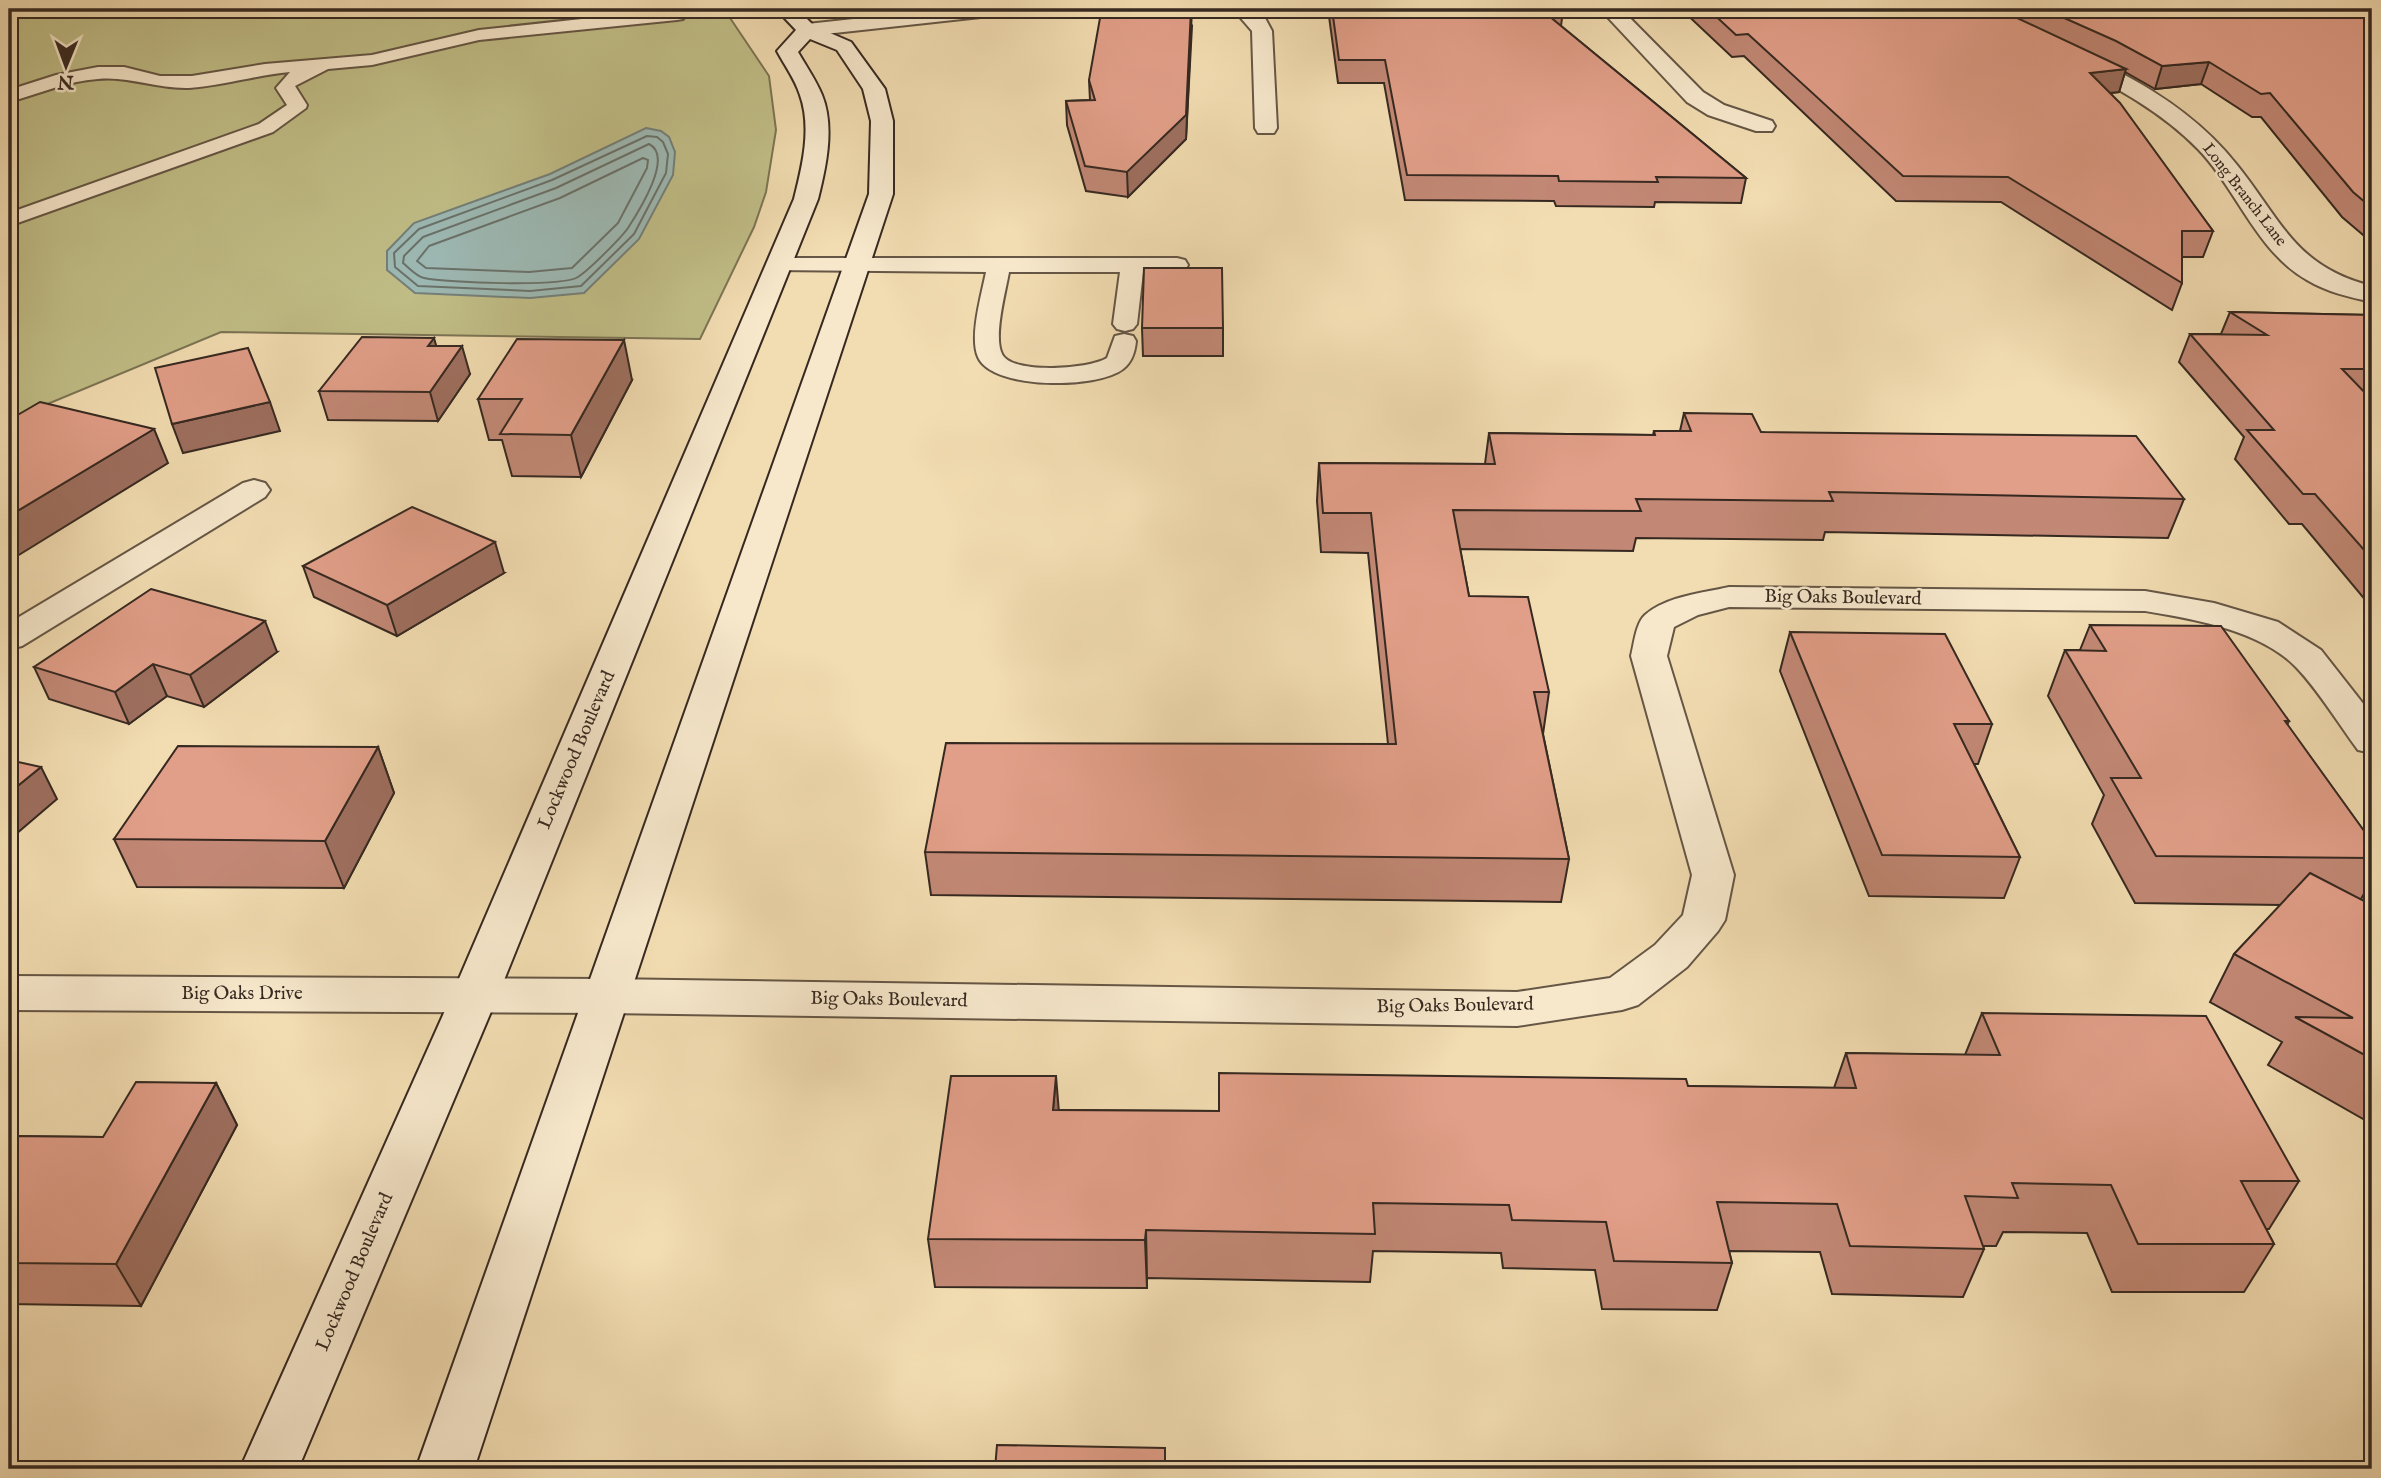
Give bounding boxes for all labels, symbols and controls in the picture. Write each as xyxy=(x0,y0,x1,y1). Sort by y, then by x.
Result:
north arrow xyxy=(32,32,102,102)
text: N xyxy=(57,69,75,93)
street label: Long Branch Lane xyxy=(2197,139,2291,251)
street label: Big Oaks Boulevard xyxy=(1764,585,1923,611)
street label: Lockwood Boulevard xyxy=(533,667,621,833)
street label: Big Oaks Drive xyxy=(181,982,303,1006)
street label: Big Oaks Boulevard xyxy=(810,987,969,1013)
street label: Big Oaks Boulevard xyxy=(1376,993,1535,1019)
street label: Lockwood Boulevard xyxy=(311,1189,399,1355)

